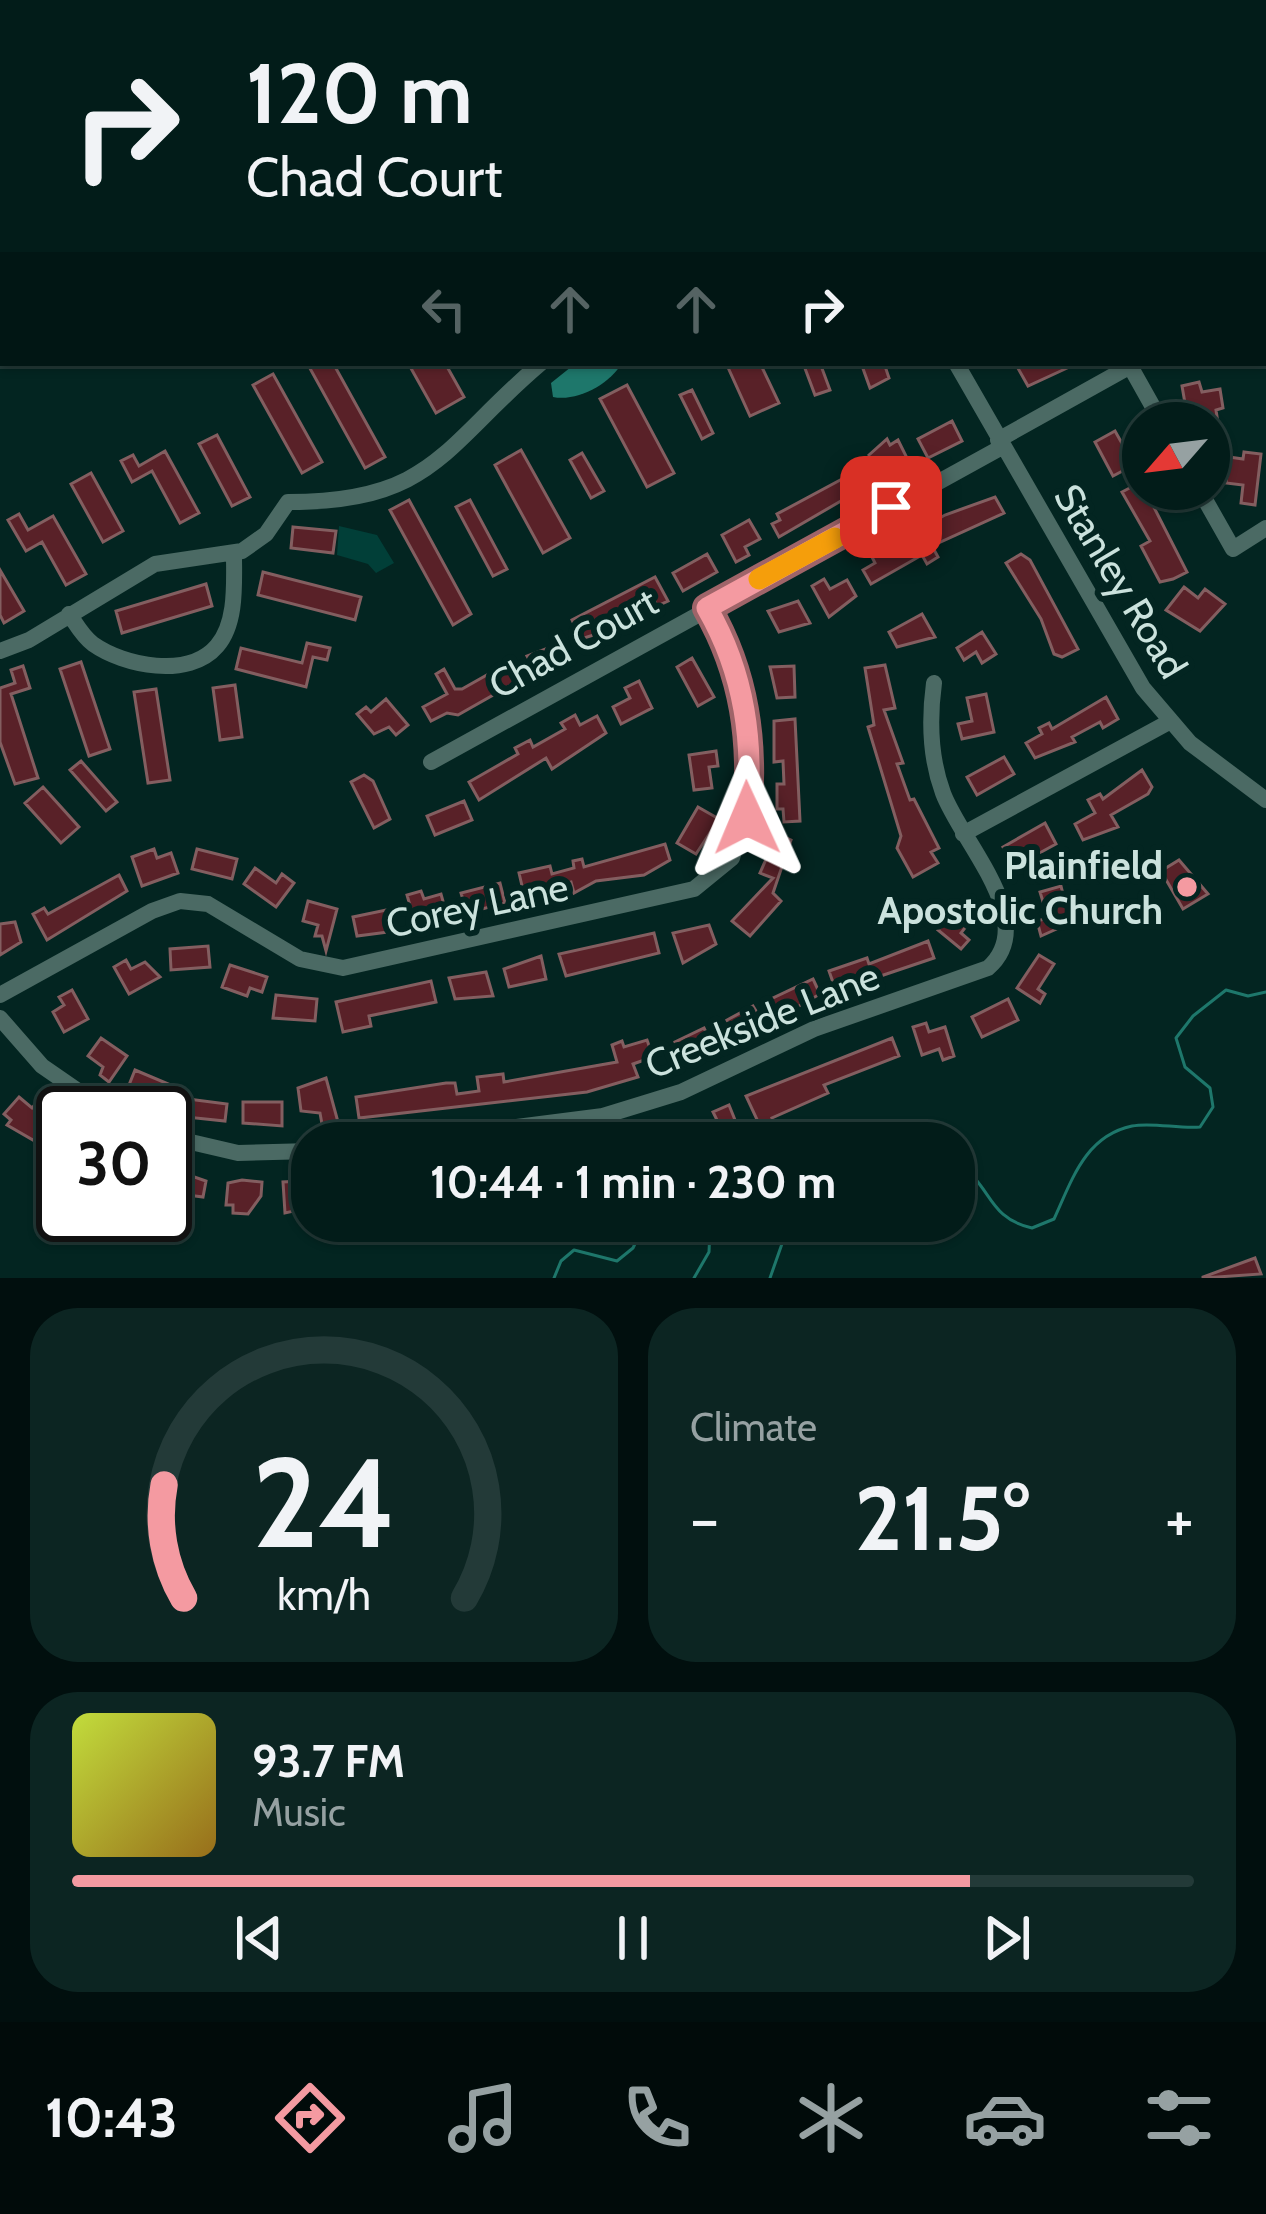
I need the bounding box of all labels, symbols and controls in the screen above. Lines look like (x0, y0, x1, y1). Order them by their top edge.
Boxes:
text: 120 m (246, 42, 473, 144)
icon: right (48, 48, 204, 204)
text: Chad Court (246, 144, 502, 210)
icon: left (411, 276, 477, 342)
icon: ahead (537, 276, 603, 342)
icon: ahead (663, 276, 729, 342)
icon: right (789, 276, 855, 342)
north arrow (1122, 402, 1230, 510)
map controls (1122, 402, 1230, 510)
pin (840, 456, 942, 558)
icon: arrive (858, 474, 924, 540)
street label: Stanley Road (1044, 475, 1198, 687)
street label: Chad Court (480, 577, 666, 709)
position arrow (684, 755, 810, 881)
place label: Plainfield Apostolic Church (877, 841, 1163, 934)
street label: Corey Lane (382, 862, 572, 948)
marker: Plainfield Apostolic Church (1174, 874, 1200, 900)
street label: Creekside Lane (638, 951, 886, 1089)
speed limit sign: 30 (36, 1086, 192, 1242)
text: 10:44 · 1 min · 230 m (430, 1155, 836, 1209)
text: Climate (690, 1403, 817, 1451)
text: 24 (252, 1427, 396, 1578)
text: 21.5° (854, 1463, 1030, 1573)
text: − (690, 1478, 719, 1559)
text: + (1165, 1478, 1194, 1559)
text: km/h (277, 1569, 371, 1621)
text: 93.7 FM (252, 1734, 405, 1788)
text: Music (252, 1788, 346, 1836)
icon: previous (226, 1905, 292, 1971)
icon: pause (600, 1905, 666, 1971)
icon: next (974, 1905, 1040, 1971)
icon: directions (268, 2076, 352, 2160)
icon: music (441, 2076, 525, 2160)
icon: phone (615, 2076, 699, 2160)
icon: climate (789, 2076, 873, 2160)
icon: car (963, 2076, 1047, 2160)
icon: filters (1137, 2076, 1221, 2160)
text: 10:43 (45, 2085, 178, 2151)

